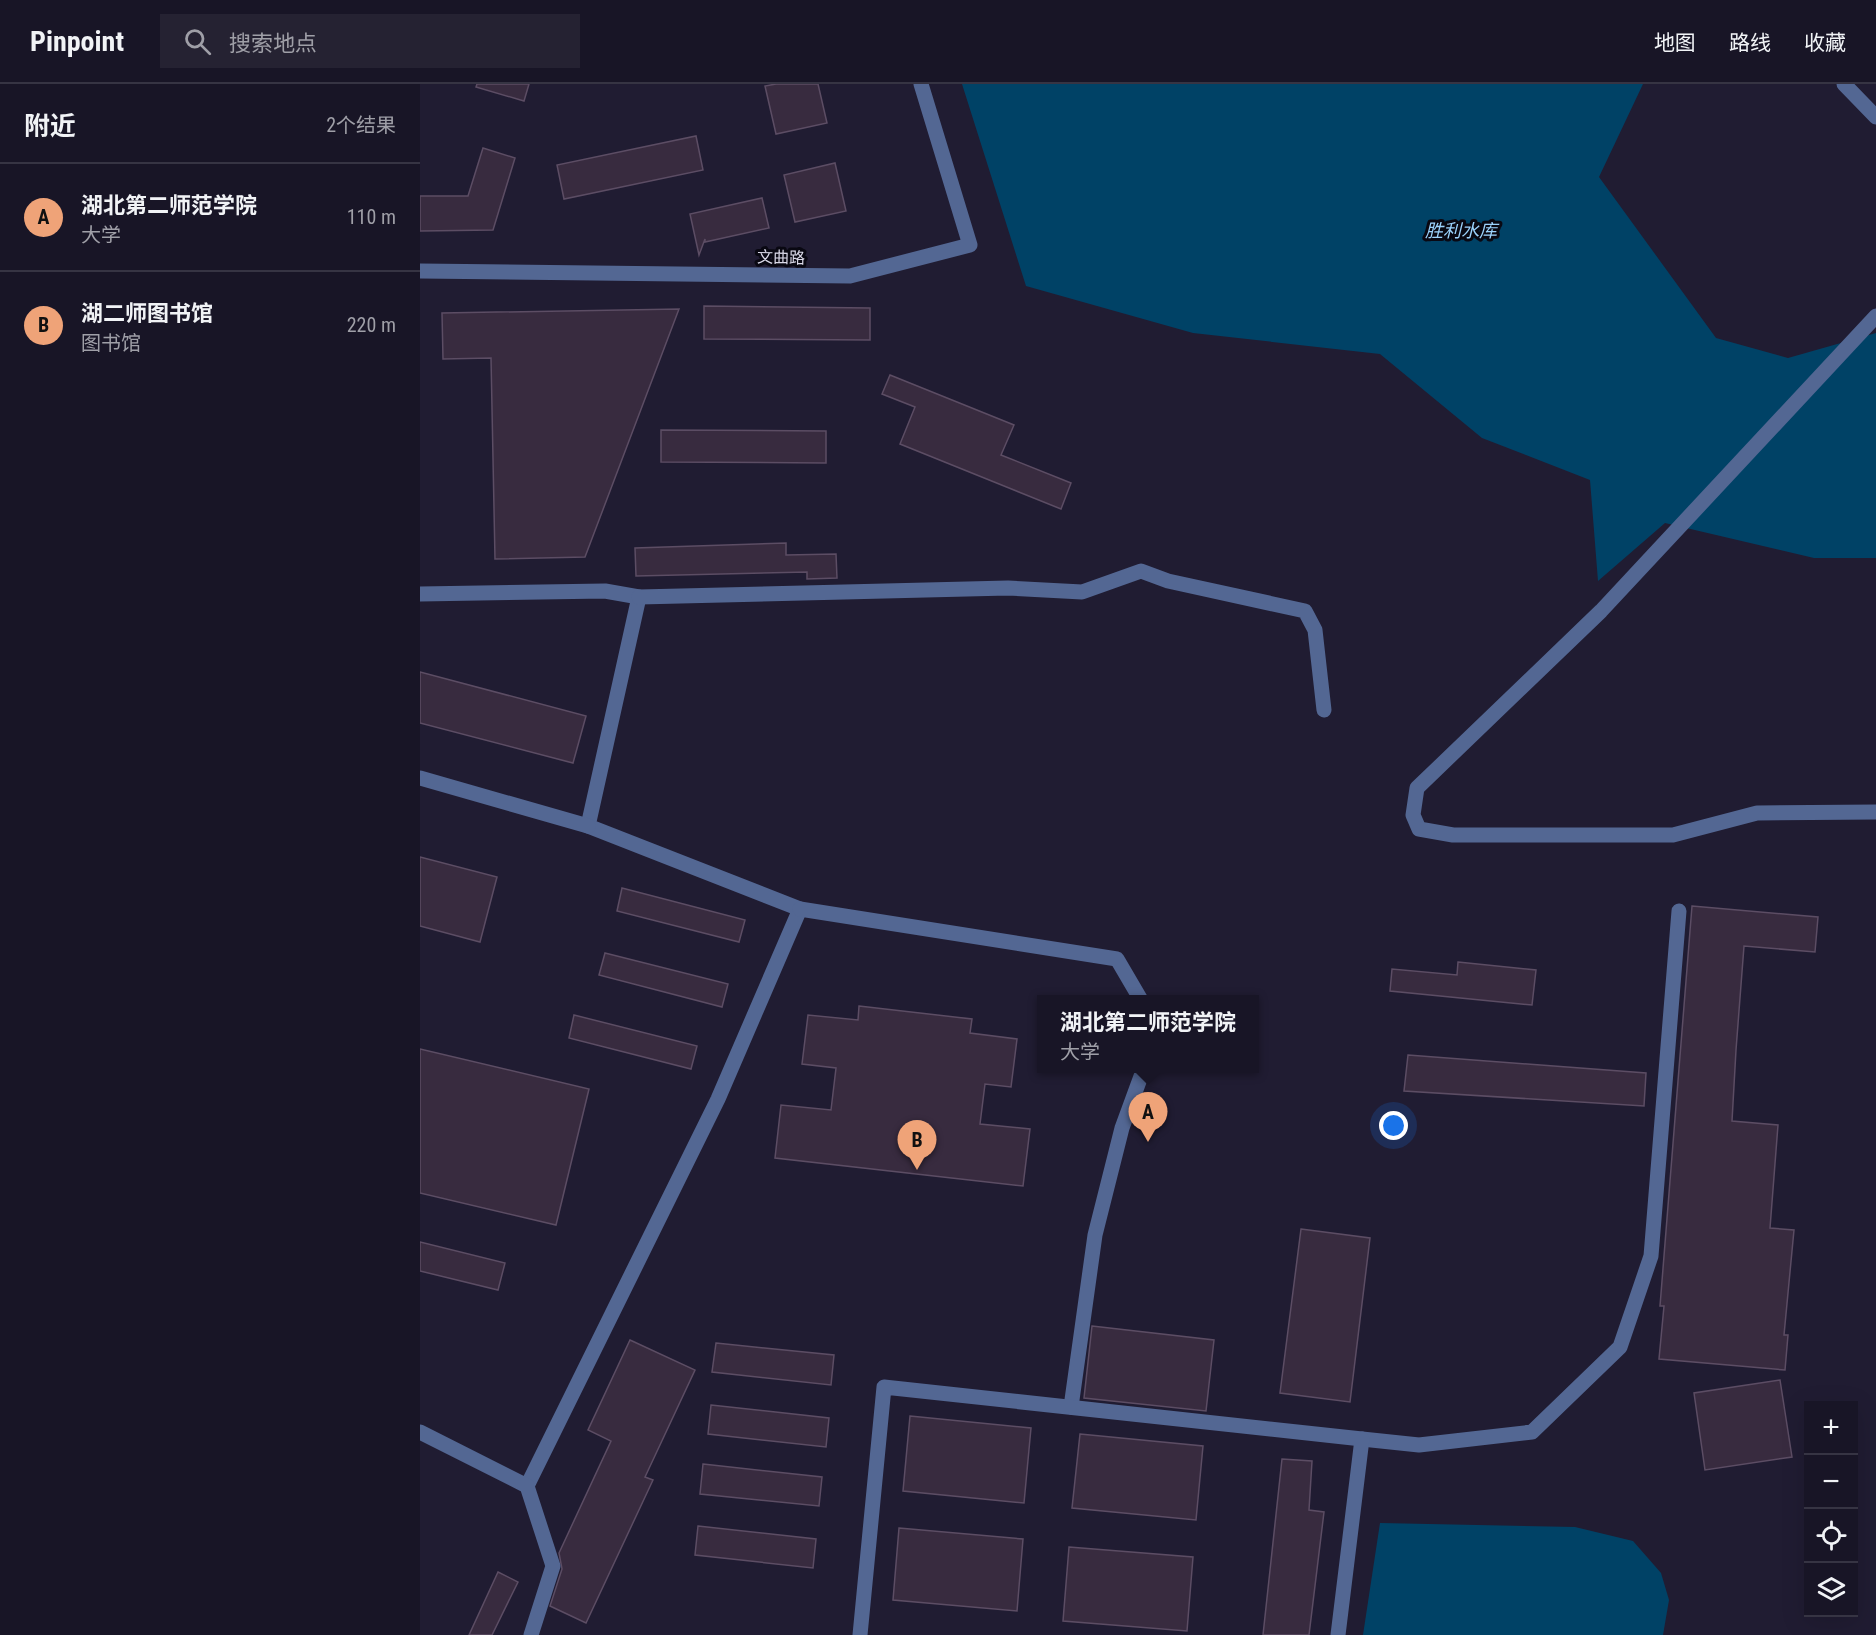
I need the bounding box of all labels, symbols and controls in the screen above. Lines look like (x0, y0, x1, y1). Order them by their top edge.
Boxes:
search box (160, 14, 580, 68)
text: Pinpoint (30, 25, 124, 58)
icon: search (181, 25, 214, 58)
text: 搜索地点 (229, 31, 317, 56)
text: 地图 (1654, 31, 1696, 55)
text: 路线 (1729, 31, 1771, 55)
text: 收藏 (1804, 31, 1846, 55)
text: 附近 (24, 111, 76, 141)
text: 2个结果 (326, 113, 396, 137)
text: 湖北第二师范学院 (81, 193, 257, 218)
text: A (38, 205, 49, 229)
text: 110 m (347, 205, 396, 229)
water label: 胜利水库 (1425, 220, 1500, 241)
text: 大学 (81, 223, 121, 247)
street label: 文曲路 (757, 248, 805, 267)
text: 湖二师图书馆 (81, 301, 213, 326)
text: B (38, 313, 49, 337)
text: 220 m (347, 313, 396, 337)
text: 图书馆 (81, 331, 141, 355)
popup (1037, 995, 1259, 1073)
text: 湖北第二师范学院 (1060, 1010, 1236, 1035)
text: 大学 (1060, 1040, 1100, 1064)
pin: A (1128, 1092, 1168, 1142)
your location (1379, 1111, 1408, 1140)
pin: B (898, 1120, 936, 1170)
map controls (1804, 1401, 1858, 1617)
button: + (1804, 1401, 1858, 1455)
button: − (1804, 1455, 1858, 1509)
button: locate (1804, 1509, 1858, 1563)
button: layers (1804, 1563, 1858, 1617)

